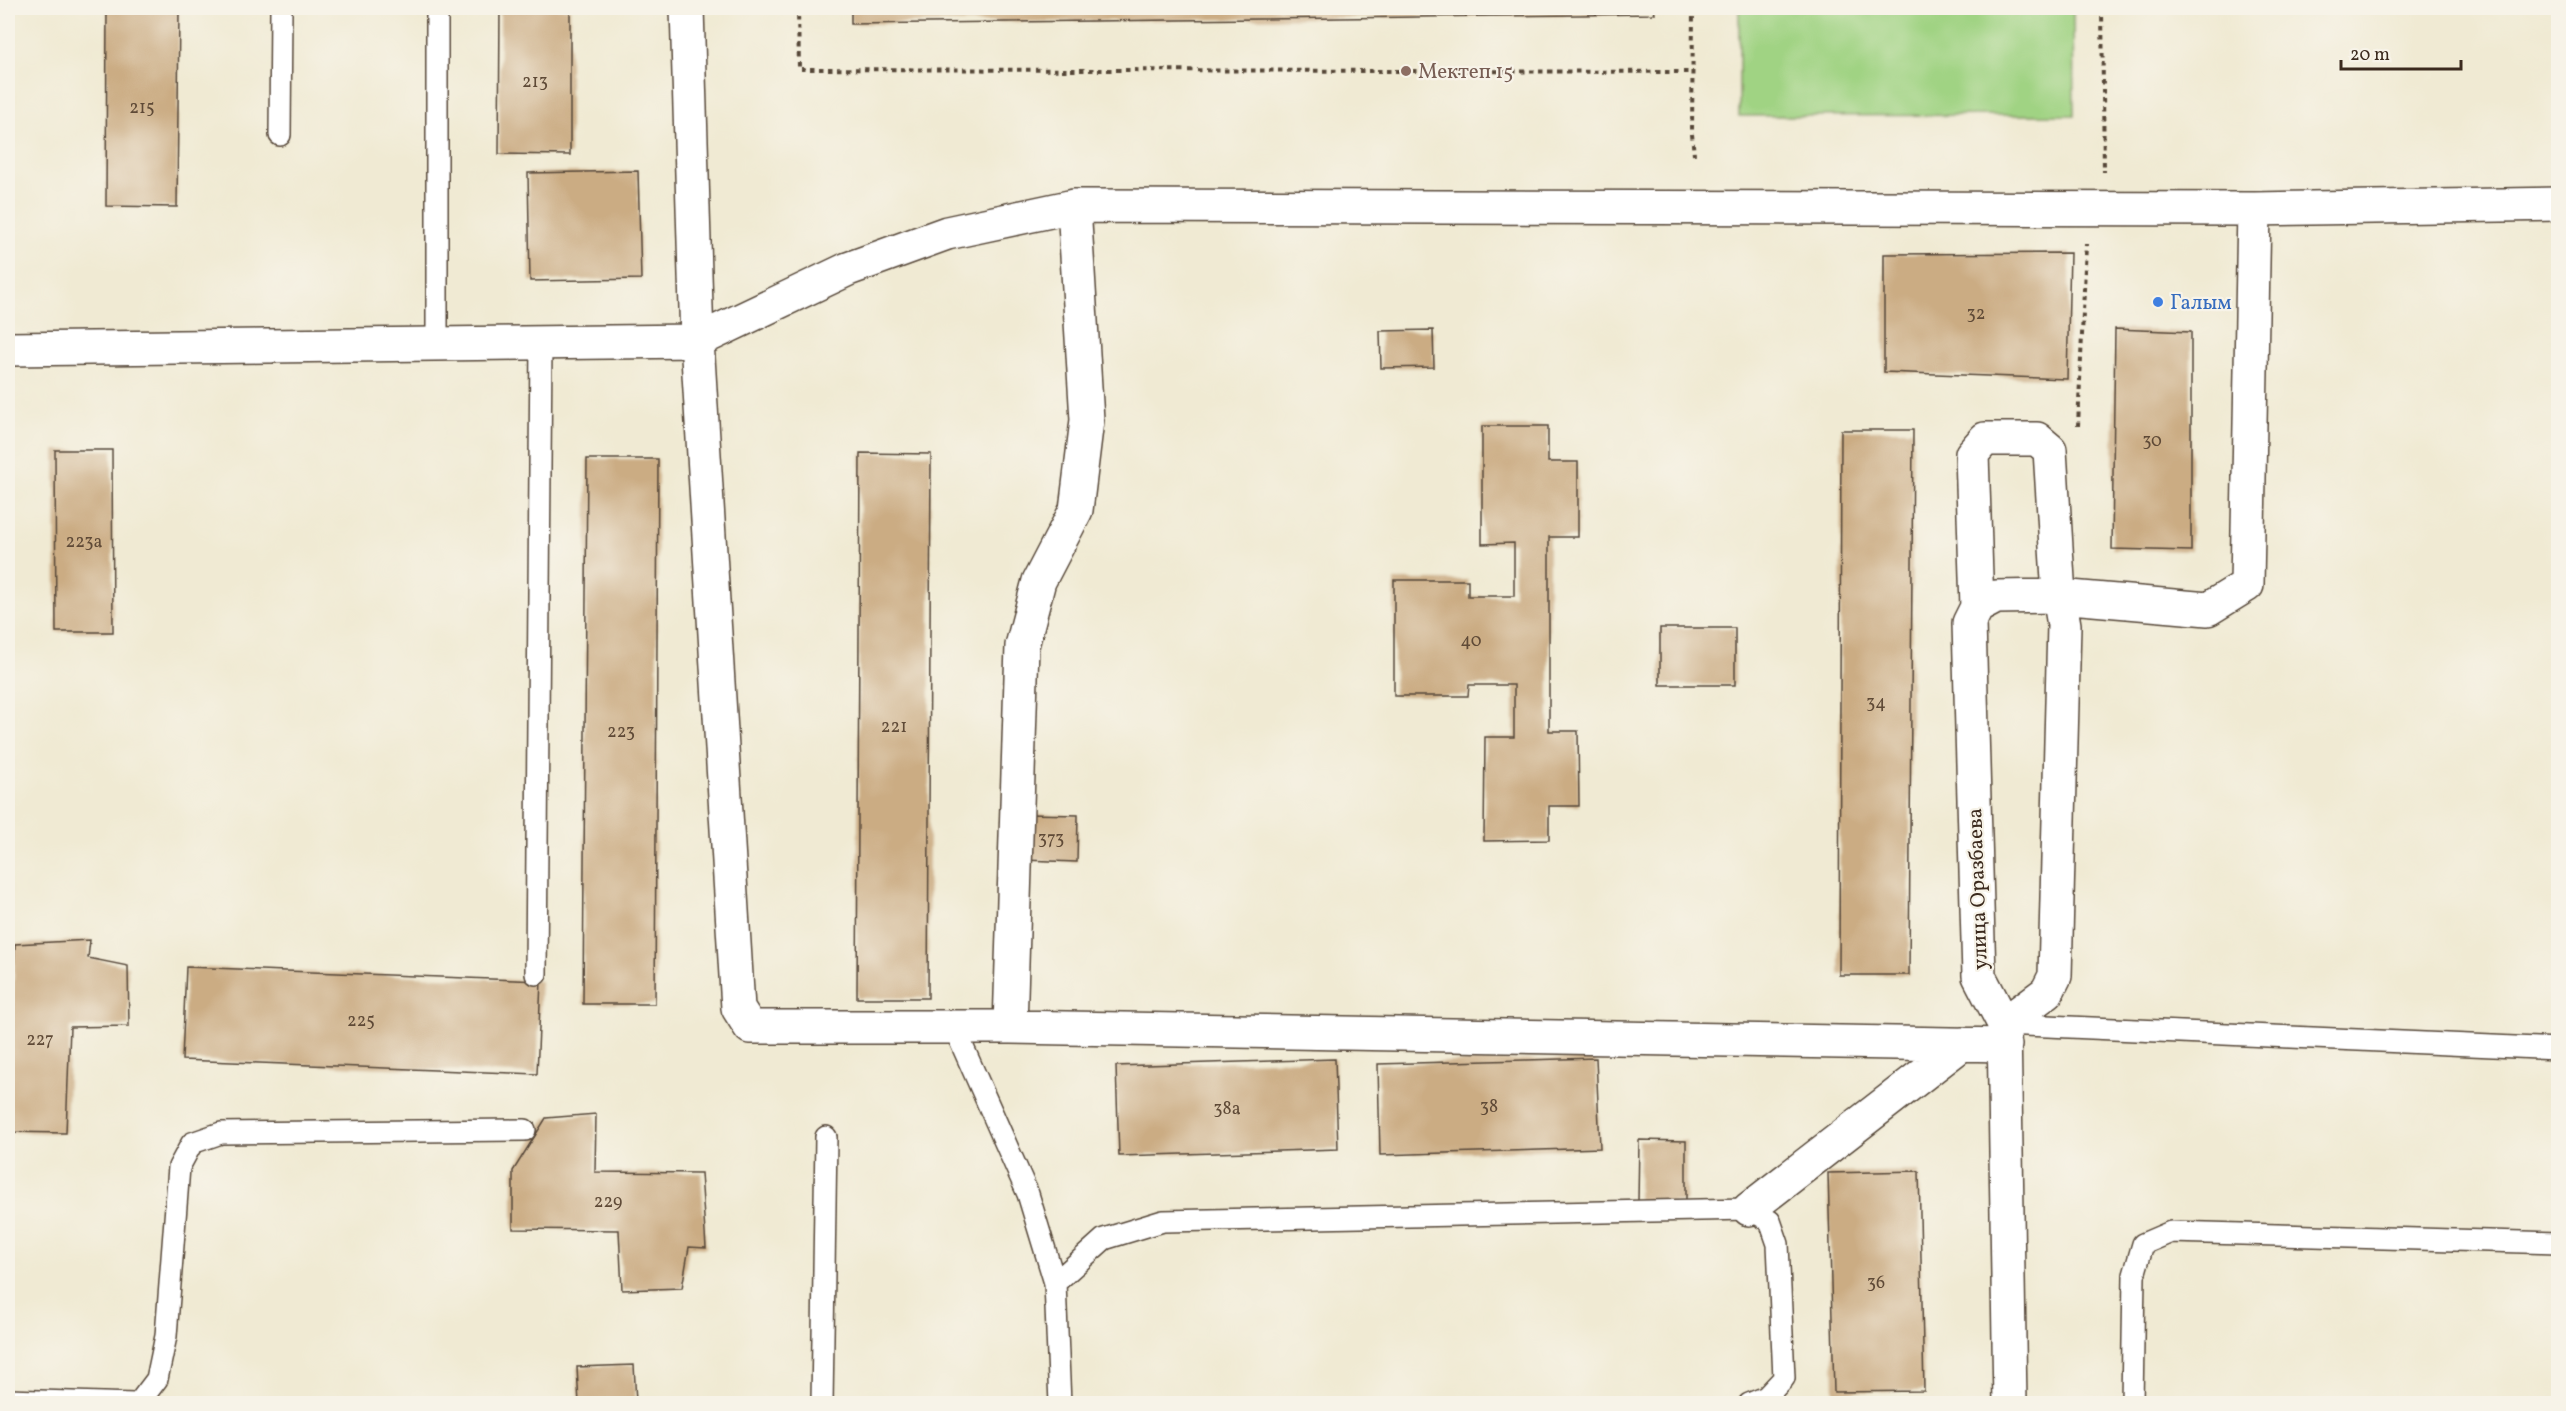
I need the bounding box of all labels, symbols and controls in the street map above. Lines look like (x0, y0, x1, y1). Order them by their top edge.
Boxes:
scale bar (2341, 33, 2461, 71)
text: 20 m (2350, 43, 2390, 68)
place label: Мектеп 15 (1418, 58, 1513, 87)
marker: Мектеп 15 (1399, 64, 1413, 78)
house number: 213 (522, 70, 548, 95)
house number: 215 (129, 96, 155, 121)
place label: Галым (2170, 289, 2232, 318)
marker: Галым (2151, 295, 2165, 309)
house number: 32 (1967, 302, 1985, 327)
house number: 30 (2142, 429, 2162, 454)
house number: 223а (66, 530, 103, 555)
house number: 40 (1460, 629, 1482, 654)
house number: 34 (1866, 691, 1886, 716)
house number: 221 (881, 715, 907, 740)
house number: 223 (607, 720, 635, 745)
street label: улица Оразбаева (1961, 807, 1996, 971)
house number: 373 (1038, 827, 1064, 852)
house number: 225 (347, 1009, 375, 1034)
house number: 227 (26, 1028, 54, 1053)
house number: 38 (1480, 1095, 1498, 1120)
house number: 38а (1213, 1097, 1241, 1122)
house number: 229 (594, 1190, 622, 1215)
house number: 36 (1867, 1271, 1885, 1296)

